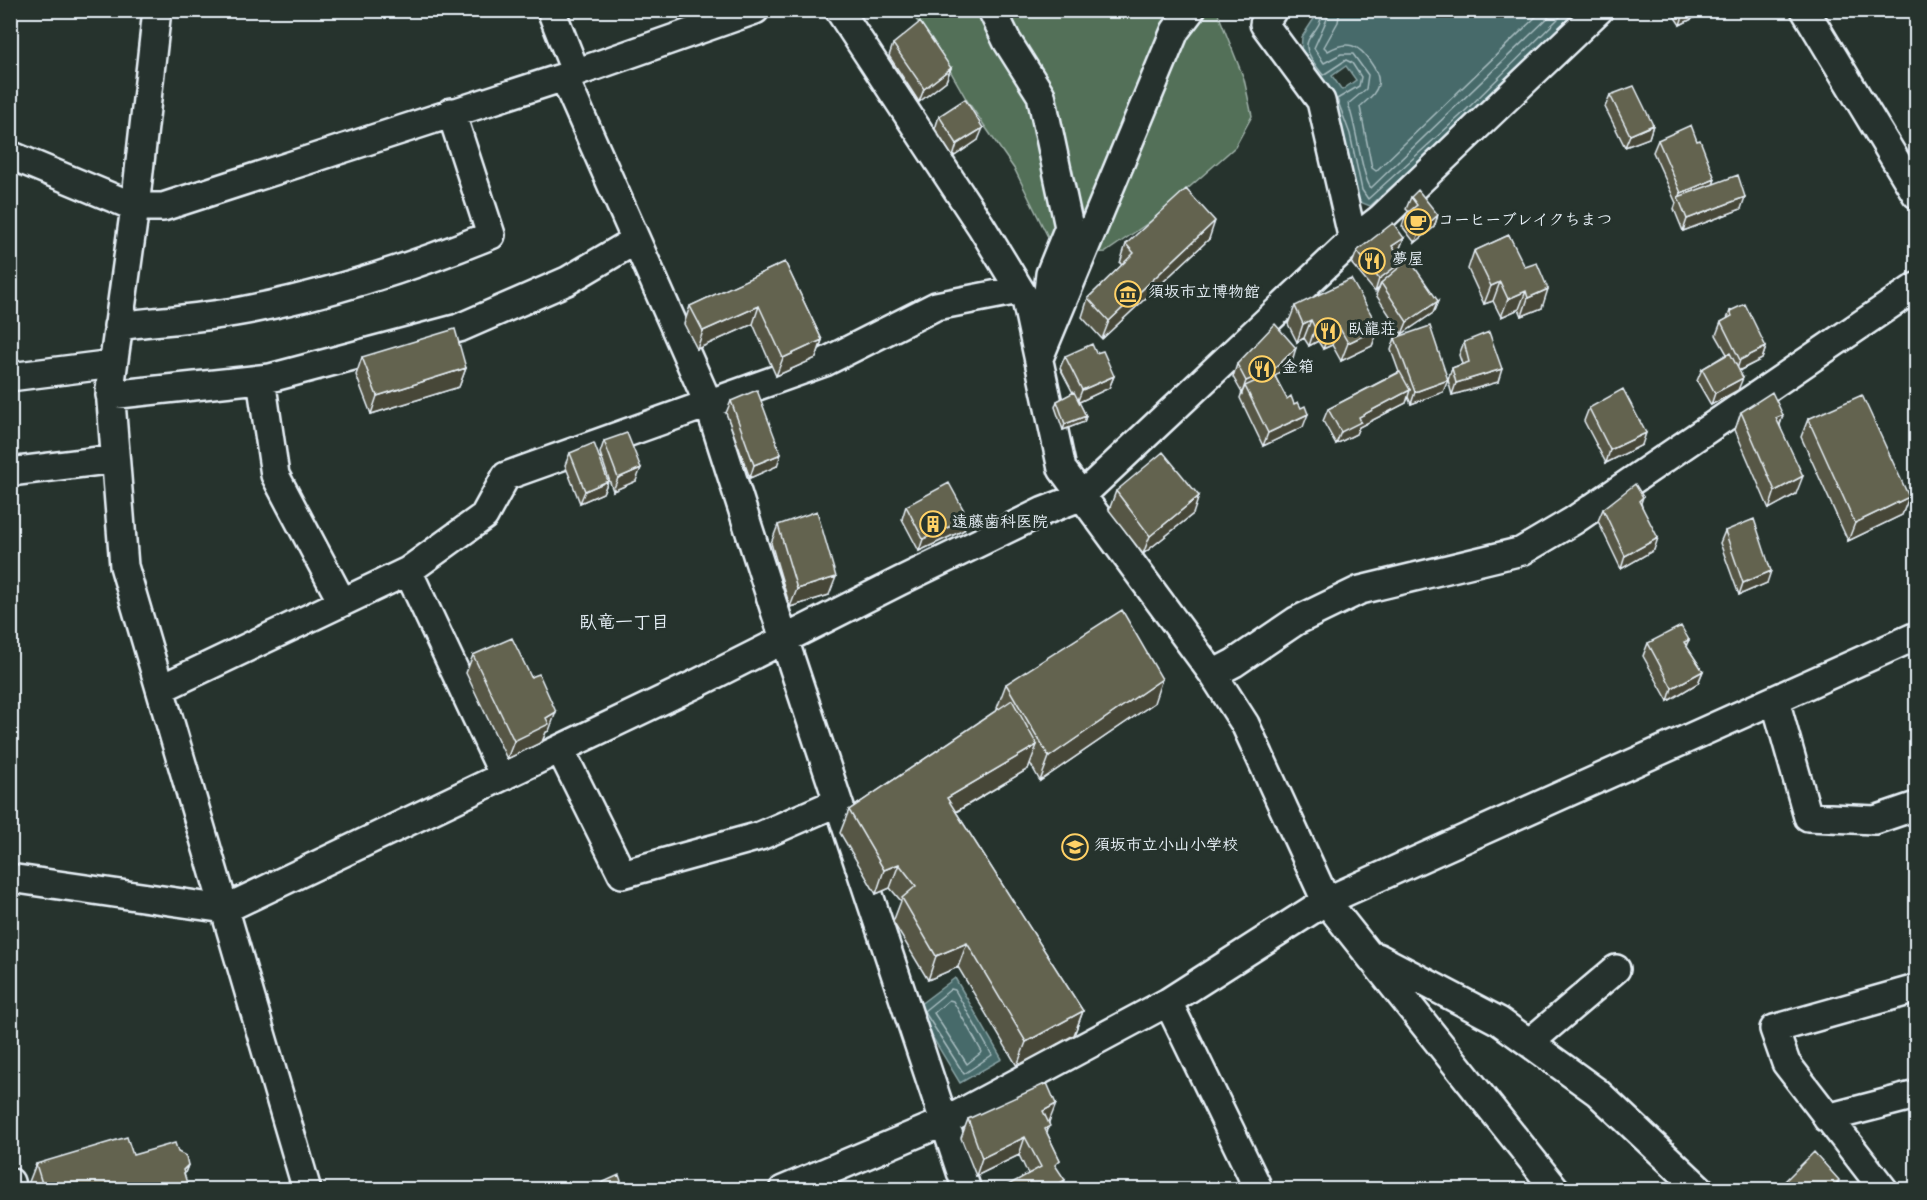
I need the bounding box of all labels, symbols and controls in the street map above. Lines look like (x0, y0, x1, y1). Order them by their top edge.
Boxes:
cafe icon: コーヒーブレイクちまつ (1403, 207, 1433, 237)
place label: コーヒーブレイクちまつ (1438, 212, 1612, 232)
restaurant icon: 夢屋 (1357, 246, 1387, 276)
place label: 夢屋 (1392, 250, 1424, 271)
museum icon: 須坂市立博物館 (1113, 279, 1143, 309)
place label: 須坂市立博物館 (1148, 283, 1260, 304)
restaurant icon: 臥龍荘 (1313, 316, 1343, 346)
place label: 臥龍荘 (1348, 320, 1396, 341)
restaurant icon: 金箱 (1247, 354, 1277, 384)
place label: 金箱 (1282, 358, 1314, 379)
building icon: 遠藤歯科医院 (918, 509, 948, 539)
place label: 遠藤歯科医院 (952, 513, 1048, 534)
district label: 臥竜一丁目 (579, 612, 669, 635)
school or university icon: 須坂市立小山小学校 (1060, 832, 1090, 862)
place label: 須坂市立小山小学校 (1094, 837, 1238, 857)

